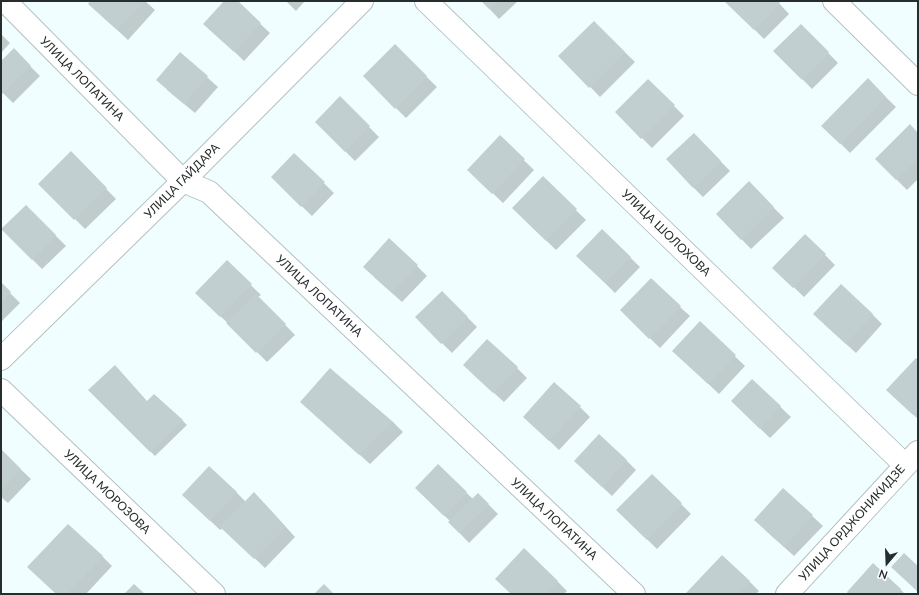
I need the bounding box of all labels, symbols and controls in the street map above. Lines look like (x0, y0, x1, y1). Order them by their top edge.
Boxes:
street label: УЛИЦА ЛОПАТИНА (37, 34, 127, 124)
street label: УЛИЦА ГАЙДАРА (142, 141, 222, 221)
street label: УЛИЦА ШОЛОХОВА (618, 187, 714, 279)
street label: УЛИЦА ЛОПАТИНА (273, 252, 365, 340)
street label: УЛИЦА МОРОЗОВА (61, 447, 153, 537)
street label: УЛИЦА ОРДЖОНИКИДЗЕ (796, 462, 908, 584)
street label: УЛИЦА ЛОПАТИНА (508, 475, 600, 563)
north arrow (867, 543, 907, 583)
text: N (877, 567, 889, 582)

